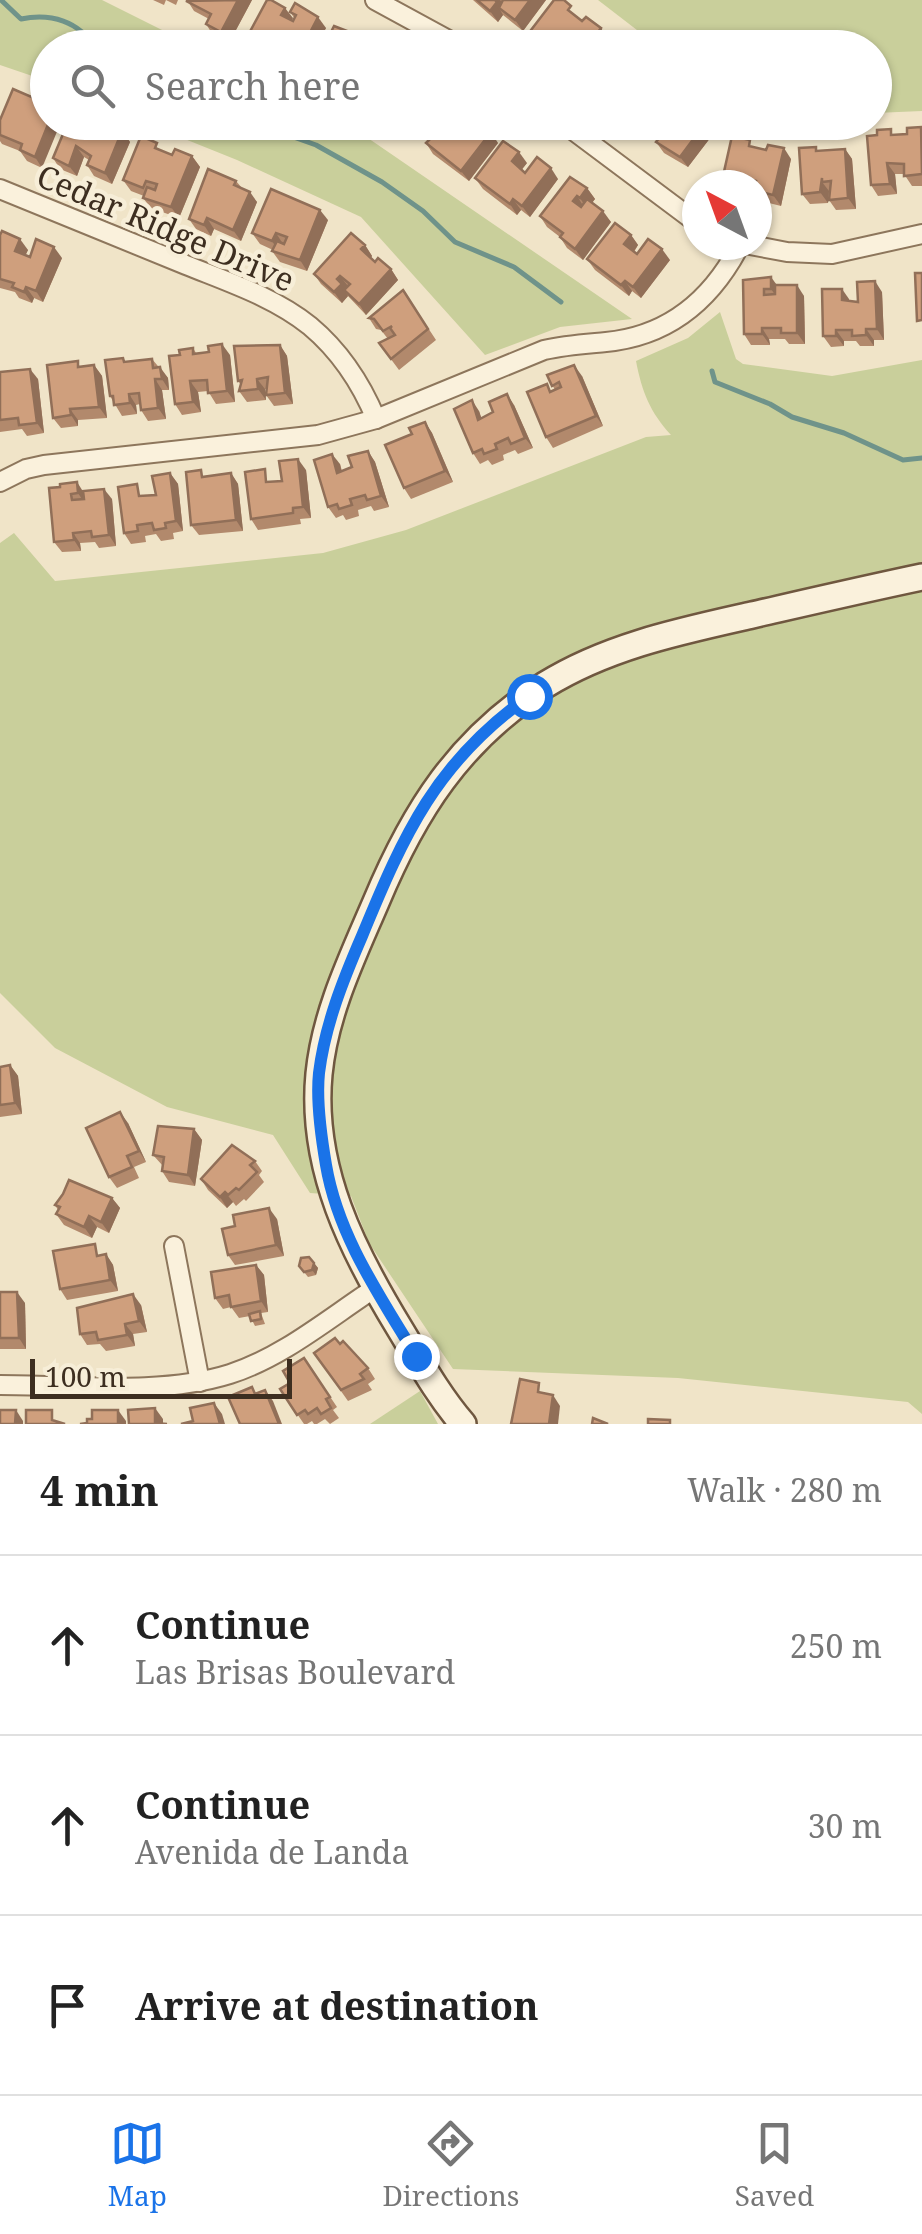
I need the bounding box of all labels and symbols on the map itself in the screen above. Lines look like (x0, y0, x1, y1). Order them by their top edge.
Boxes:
street label: Cedar Ridge Drive (31, 153, 301, 301)
north arrow (682, 170, 772, 260)
route start (507, 674, 553, 720)
route end (394, 1334, 440, 1380)
scale bar (30, 1354, 292, 1398)

